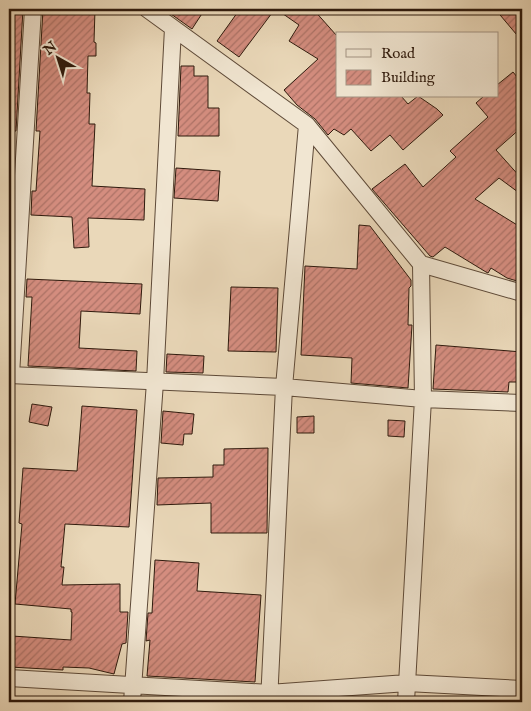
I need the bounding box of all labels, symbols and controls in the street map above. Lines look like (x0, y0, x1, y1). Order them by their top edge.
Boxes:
north arrow (32, 32, 82, 82)
legend (336, 32, 498, 98)
text: N (39, 38, 61, 60)
text: Road (381, 44, 416, 63)
text: Building (381, 68, 436, 87)

